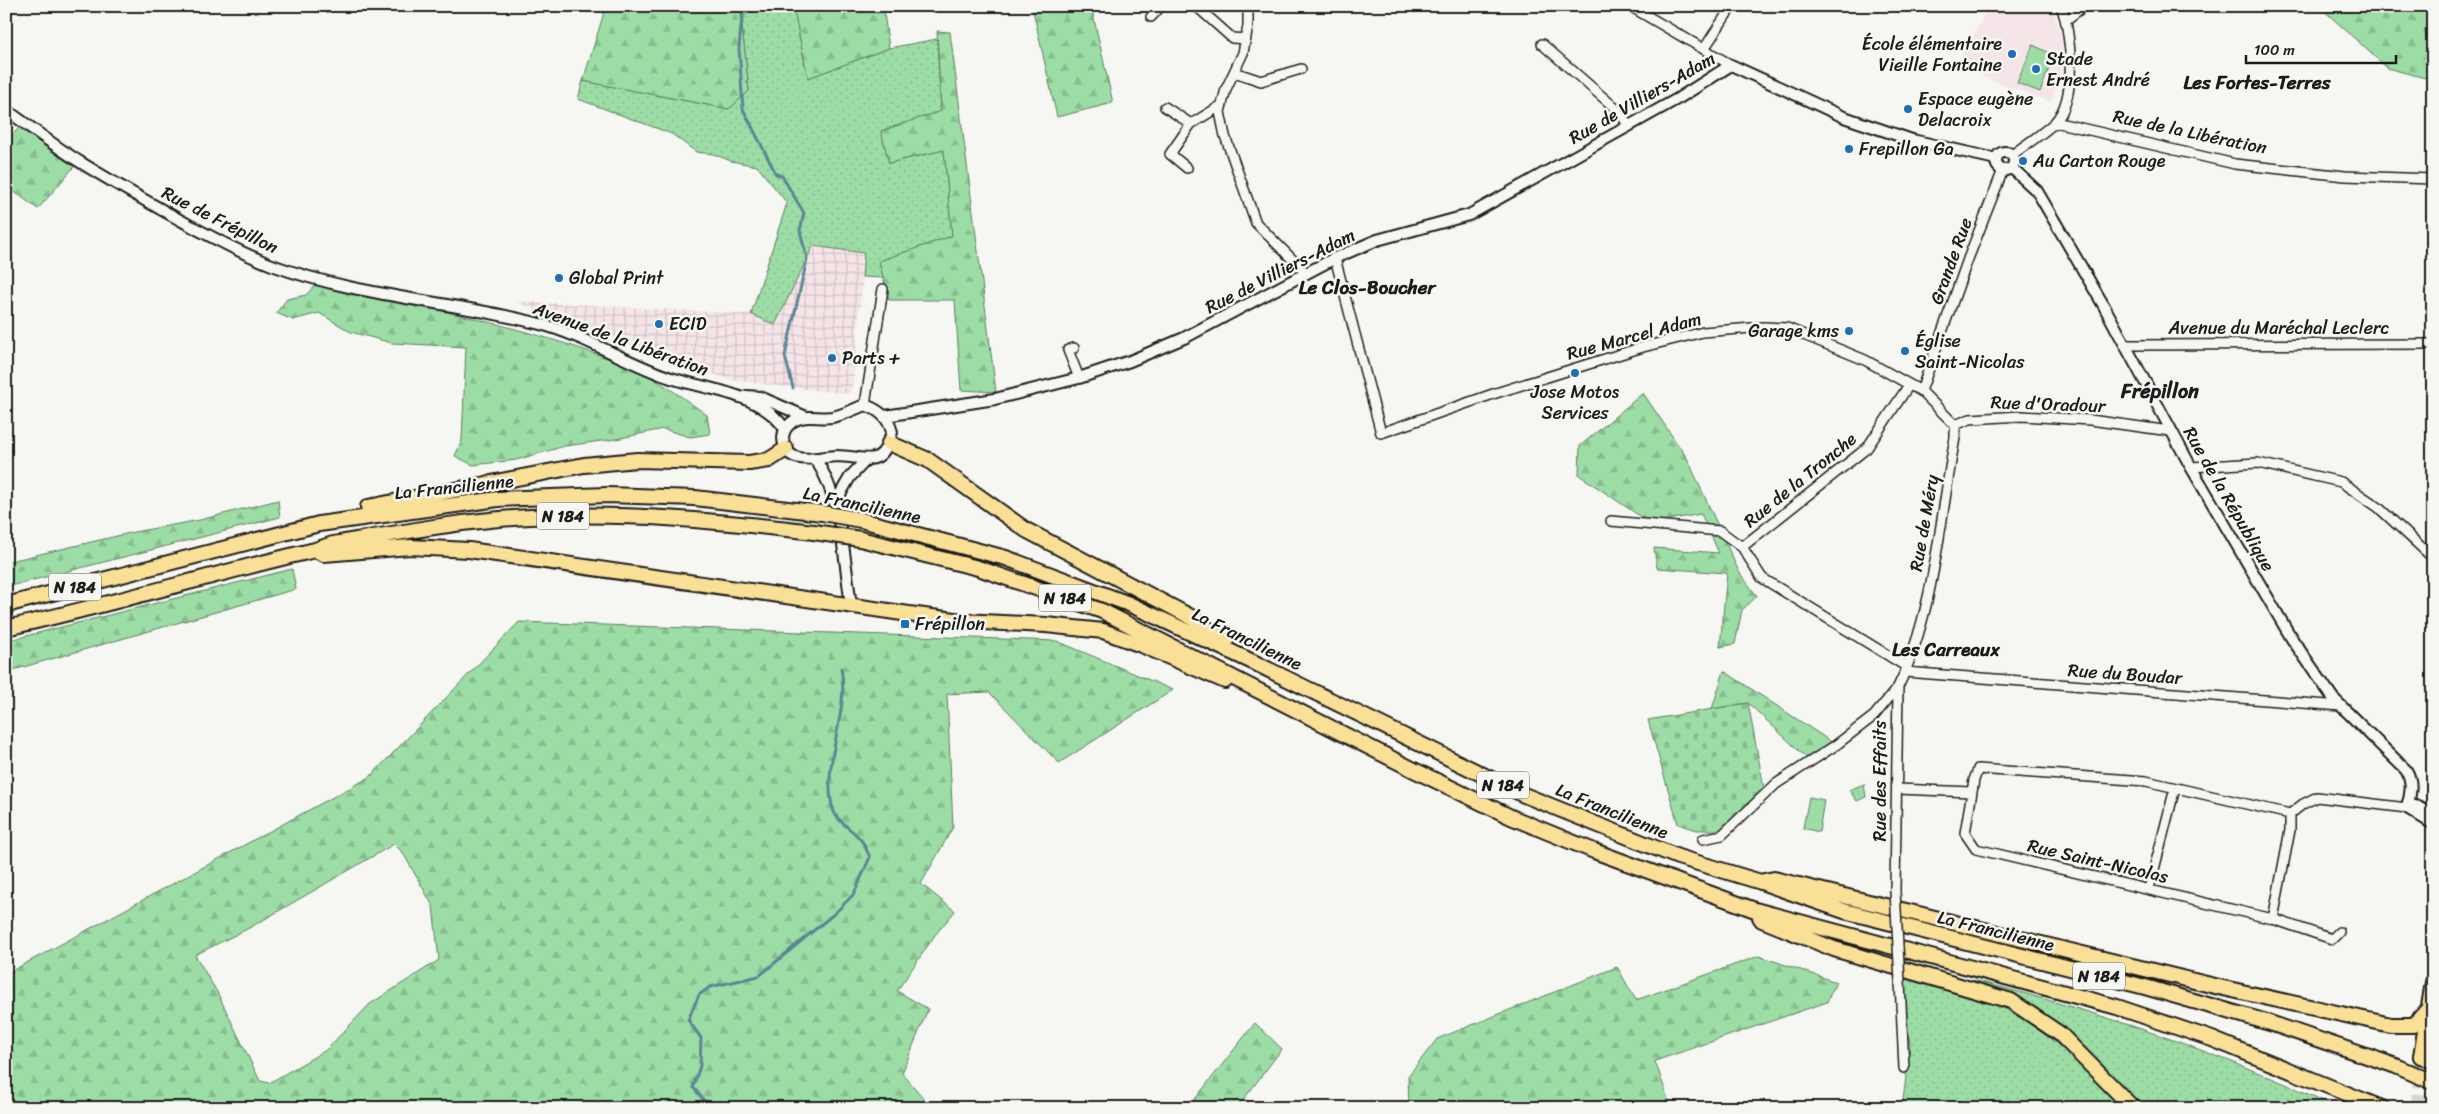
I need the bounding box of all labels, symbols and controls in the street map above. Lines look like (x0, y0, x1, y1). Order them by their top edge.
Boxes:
place label: École élémentaire Vieille Fontaine (1862, 28, 2002, 81)
scale bar (2246, 32, 2396, 64)
text: 100 m (2254, 37, 2295, 63)
street label: Rue de Villiers-Adam (1563, 43, 1722, 153)
place label: Stade Ernest André (2046, 43, 2150, 96)
marker: École élémentaire Vieille Fontaine (2006, 48, 2018, 60)
marker: Stade Ernest André (2030, 63, 2042, 75)
district label: Les Fortes-Terres (2183, 66, 2332, 99)
place label: Espace eugène Delacroix (1918, 83, 2033, 136)
street label: Rue de la Libération (2110, 100, 2270, 164)
marker: Espace eugène Delacroix (1902, 103, 1914, 115)
place label: Frepillon Ga (1859, 133, 1954, 165)
marker: Frepillon Ga (1843, 143, 1855, 155)
place label: Au Carton Rouge (2032, 145, 2166, 177)
marker: Au Carton Rouge (2017, 155, 2029, 167)
street label: Rue de Frépillon (156, 177, 284, 263)
street label: Grande Rue (1920, 213, 1982, 309)
street label: Rue de Villiers-Adam (1199, 219, 1361, 323)
place label: Global Print (569, 262, 664, 294)
district label: Le Clos-Boucher (1299, 271, 1438, 304)
marker: Global Print (553, 272, 565, 284)
street label: Avenue de la Libération (528, 292, 713, 386)
street label: Rue Marcel Adam (1563, 303, 1705, 369)
place label: ECID (669, 308, 707, 340)
street label: Avenue du Maréchal Leclerc (2168, 312, 2389, 344)
place label: Garage kms (1748, 315, 1840, 347)
marker: ECID (653, 318, 665, 330)
marker: Garage kms (1843, 325, 1855, 337)
place label: Église Saint-Nicolas (1915, 325, 2025, 378)
place label: Parts + (842, 342, 900, 374)
marker: Église Saint-Nicolas (1899, 345, 1911, 357)
marker: Parts + (826, 352, 838, 364)
marker: Jose Motos Services (1569, 367, 1581, 379)
district label: Frépillon (2120, 374, 2199, 409)
place label: Jose Motos Services (1530, 376, 1620, 429)
street label: Rue d'Oradour (1990, 386, 2107, 422)
street label: Rue de la République (2174, 420, 2284, 578)
street label: Rue de la Tronche (1736, 424, 1864, 536)
street label: La Francilienne (393, 465, 515, 509)
street label: Rue de Méry (1900, 471, 1948, 574)
street label: La Francilienne (800, 477, 924, 533)
road number: N 184 (537, 502, 589, 530)
road number: N 184 (49, 574, 101, 600)
road number: N 184 (1039, 584, 1091, 612)
street label: La Francilienne (1186, 598, 1308, 680)
place label: Frépillon (915, 608, 985, 640)
marker: Frépillon (899, 618, 911, 630)
district label: Les Carreaux (1892, 633, 2000, 666)
street label: Rue du Boudar (2067, 654, 2185, 694)
street label: Rue des Effaits (1864, 720, 1896, 842)
road number: N 184 (1477, 772, 1529, 798)
street label: La Francilienne (1551, 774, 1674, 848)
street label: Rue Saint-Nicolas (2024, 829, 2172, 893)
street label: La Francilienne (1934, 901, 2058, 961)
road number: N 184 (2073, 962, 2125, 989)

